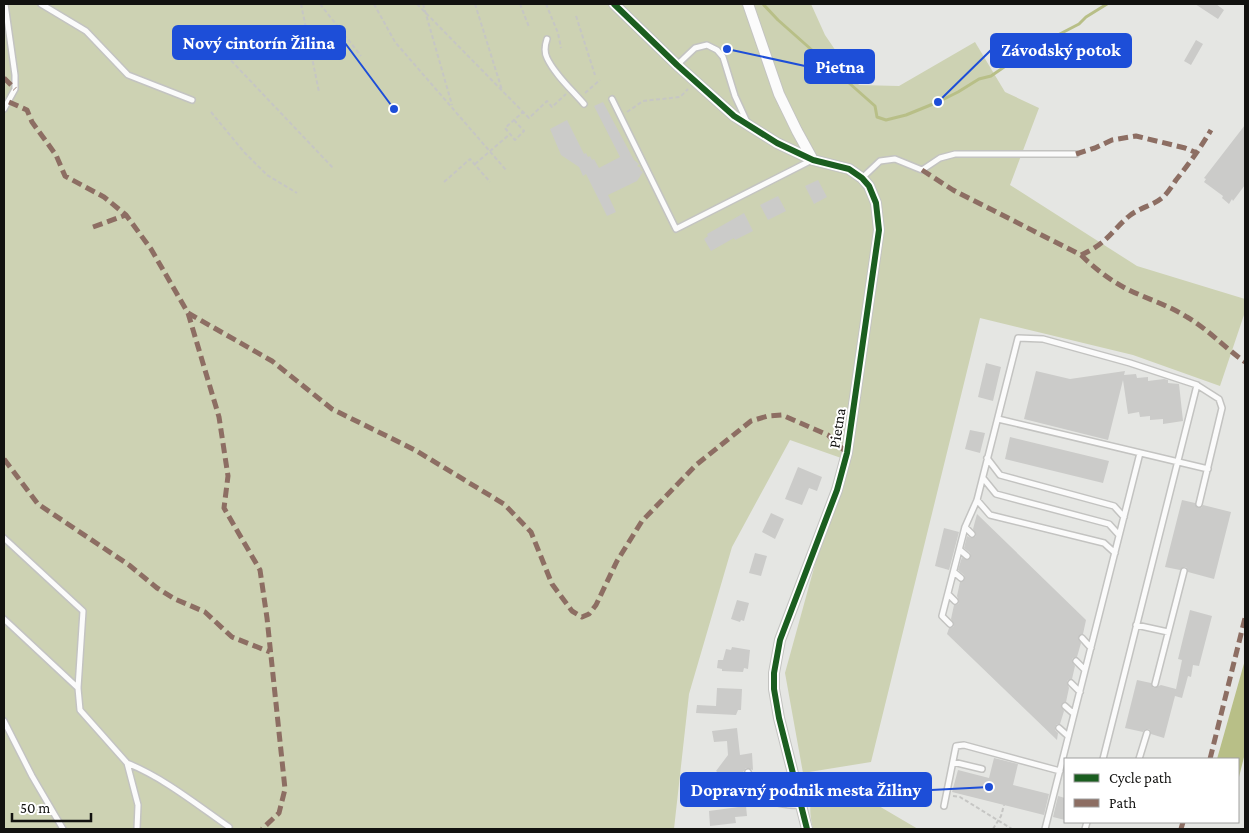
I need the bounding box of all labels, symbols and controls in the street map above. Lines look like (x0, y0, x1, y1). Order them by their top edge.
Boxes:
callout: Nový cintorín Žilina (173, 26, 345, 59)
text: Nový cintorín Žilina (183, 33, 335, 53)
callout: Závodský potok (991, 34, 1131, 67)
text: Závodský potok (1001, 40, 1121, 60)
callout: Pietna (805, 50, 874, 83)
text: Pietna (815, 57, 865, 77)
street label: Pietna (825, 406, 849, 449)
legend (1064, 758, 1239, 823)
text: Cycle path (1109, 770, 1172, 787)
callout: Dopravný podnik mesta Žiliny (681, 773, 931, 806)
text: Dopravný podnik mesta Žiliny (691, 780, 921, 800)
scale bar (12, 790, 91, 822)
text: Path (1109, 795, 1136, 811)
text: 50 m (20, 800, 50, 816)

